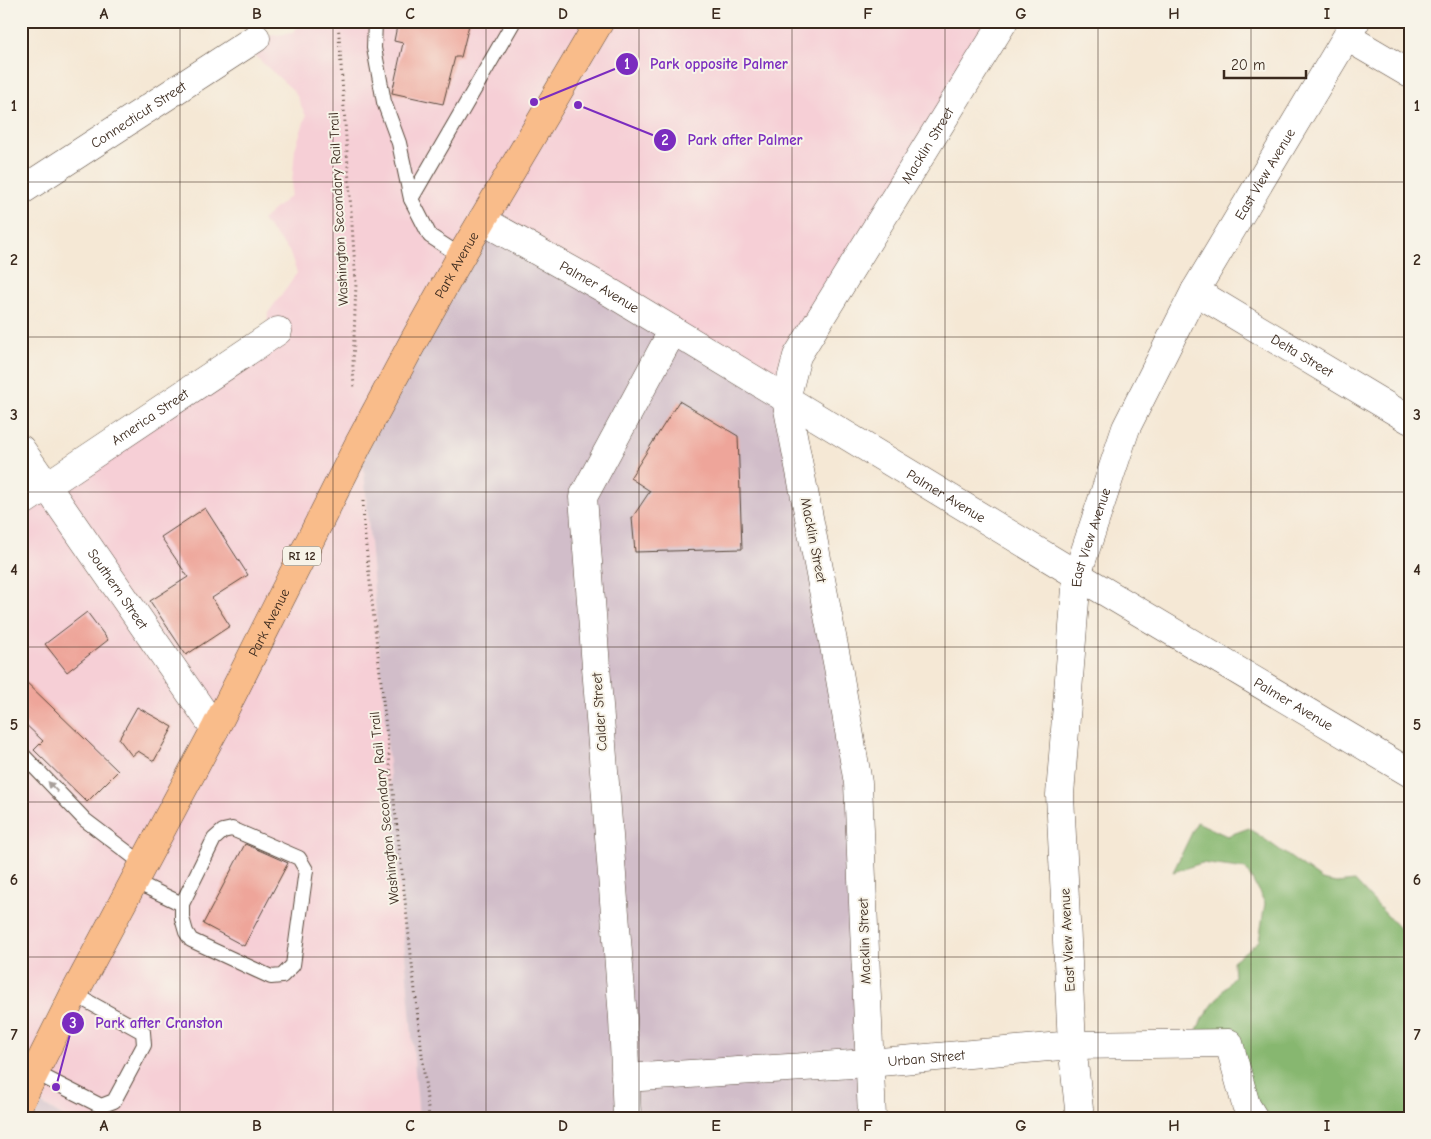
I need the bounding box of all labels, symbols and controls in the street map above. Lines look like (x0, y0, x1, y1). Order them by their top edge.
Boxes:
text: A (100, 5, 109, 23)
text: B (252, 5, 262, 23)
text: C (405, 5, 415, 23)
text: D (558, 5, 568, 23)
text: E (711, 5, 721, 23)
text: F (863, 5, 873, 23)
text: G (1015, 5, 1027, 23)
text: H (1168, 5, 1180, 23)
text: I (1324, 5, 1330, 23)
scale bar (1224, 48, 1306, 80)
callout: Park opposite Palmer (615, 49, 798, 79)
text: 1 (624, 55, 630, 73)
text: Park opposite Palmer (650, 55, 788, 73)
text: 20 m (1231, 56, 1265, 74)
street label: Connecticut Street (88, 77, 190, 152)
text: 1 (11, 97, 17, 115)
text: 1 (1414, 97, 1420, 115)
street label: Macklin Street (898, 104, 958, 187)
street label: Washington Secondary Rail Trail (325, 112, 352, 306)
callout: Park after Palmer (652, 125, 812, 155)
street label: East View Avenue (1231, 125, 1299, 223)
text: 2 (661, 131, 669, 149)
text: Park after Palmer (687, 131, 803, 149)
street label: Park Avenue (431, 229, 483, 301)
text: 2 (10, 251, 18, 269)
text: 2 (1413, 251, 1421, 269)
street label: Palmer Avenue (556, 257, 642, 317)
street label: Delta Street (1268, 331, 1337, 381)
street label: America Street (108, 385, 193, 449)
text: 3 (10, 406, 18, 424)
text: 3 (1413, 406, 1421, 424)
street label: Palmer Avenue (903, 466, 988, 527)
street label: East View Avenue (1068, 486, 1114, 588)
street label: Macklin Street (797, 496, 830, 585)
street label: Southern Street (84, 546, 152, 633)
road number: RI 12 (283, 546, 321, 566)
text: 4 (10, 561, 18, 579)
text: 4 (1413, 561, 1421, 579)
street label: Park Avenue (245, 586, 293, 660)
street label: Calder Street (588, 671, 611, 752)
street label: Palmer Avenue (1251, 674, 1336, 734)
street label: Washington Secondary Rail Trail (366, 711, 403, 905)
text: 5 (10, 716, 18, 734)
text: 5 (1413, 716, 1421, 734)
one-way arrow (47, 781, 59, 793)
text: 6 (10, 871, 18, 889)
text: 6 (1413, 871, 1421, 889)
street label: East View Avenue (1056, 888, 1079, 992)
street label: Macklin Street (854, 897, 874, 984)
callout: Park after Cranston (60, 1008, 233, 1038)
text: 3 (69, 1014, 77, 1032)
text: Park after Cranston (95, 1014, 223, 1032)
text: 7 (10, 1026, 18, 1044)
text: 7 (1413, 1026, 1421, 1044)
street label: Urban Street (887, 1046, 967, 1070)
text: A (100, 1117, 109, 1135)
text: B (252, 1117, 262, 1135)
text: C (405, 1117, 415, 1135)
text: D (558, 1117, 568, 1135)
text: E (711, 1117, 721, 1135)
text: F (863, 1117, 873, 1135)
text: G (1015, 1117, 1027, 1135)
text: H (1168, 1117, 1180, 1135)
text: I (1324, 1117, 1330, 1135)

